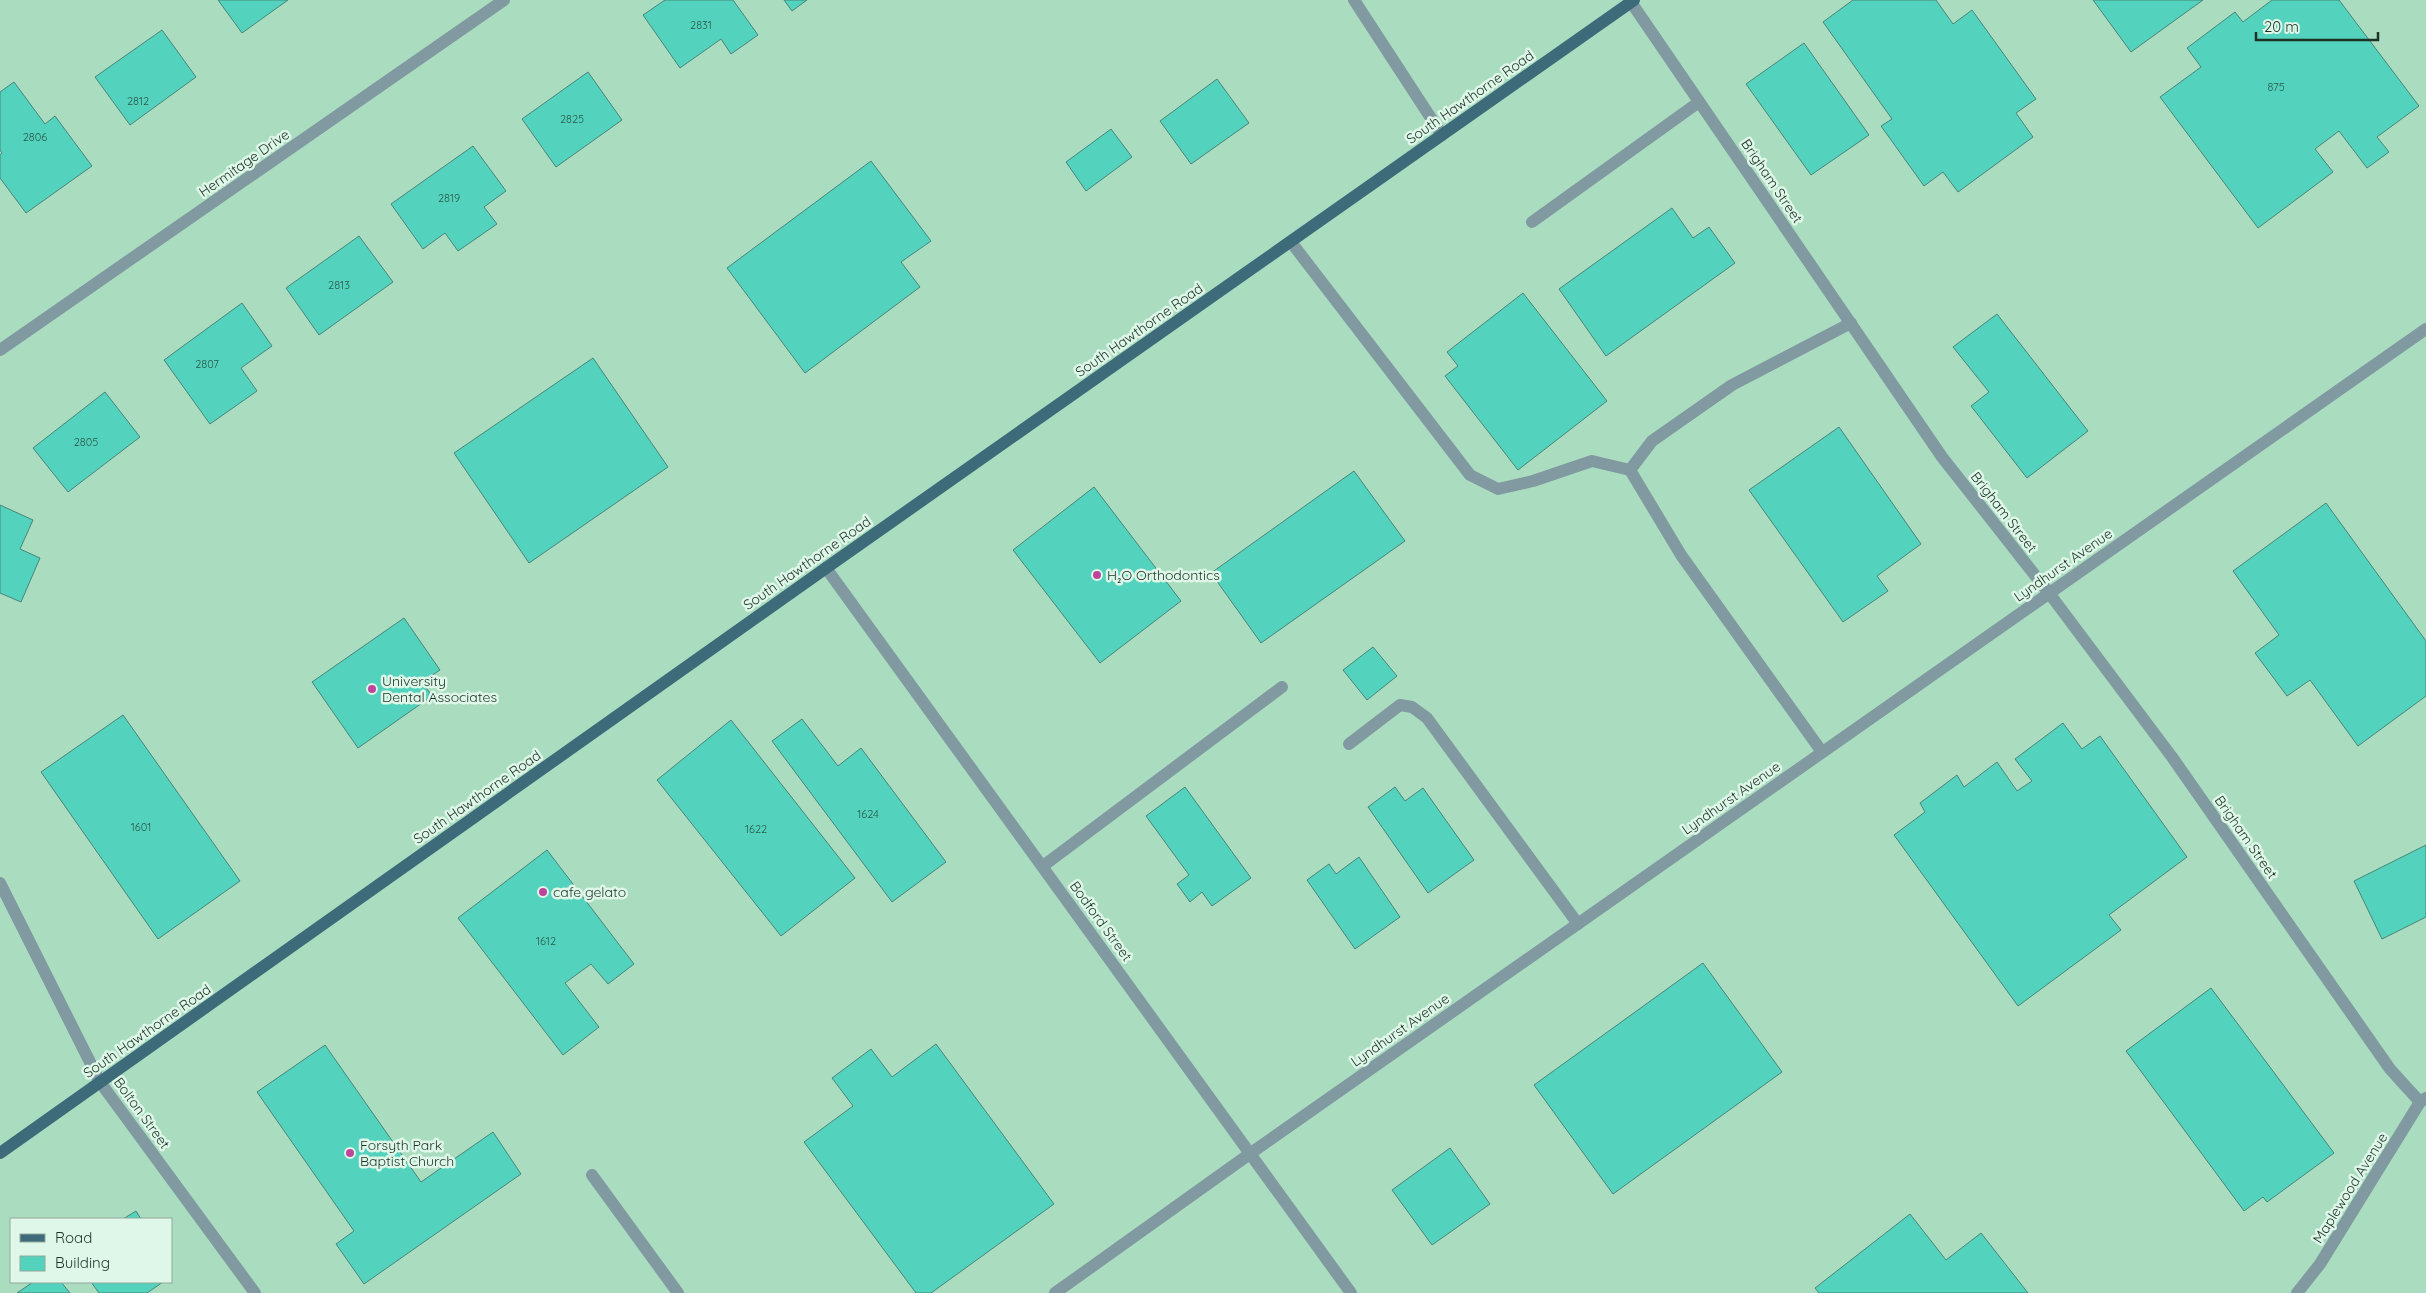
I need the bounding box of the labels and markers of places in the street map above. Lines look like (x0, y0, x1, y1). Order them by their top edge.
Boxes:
place label: H₂O Orthodontics (1107, 566, 1220, 584)
marker: H₂O Orthodontics (1091, 569, 1103, 581)
place label: University Dental Associates (382, 672, 497, 706)
marker: University Dental Associates (366, 683, 378, 695)
place label: cafe gelato (553, 883, 626, 901)
marker: cafe gelato (537, 886, 549, 898)
place label: Forsyth Park Baptist Church (360, 1136, 454, 1170)
marker: Forsyth Park Baptist Church (344, 1147, 356, 1159)

